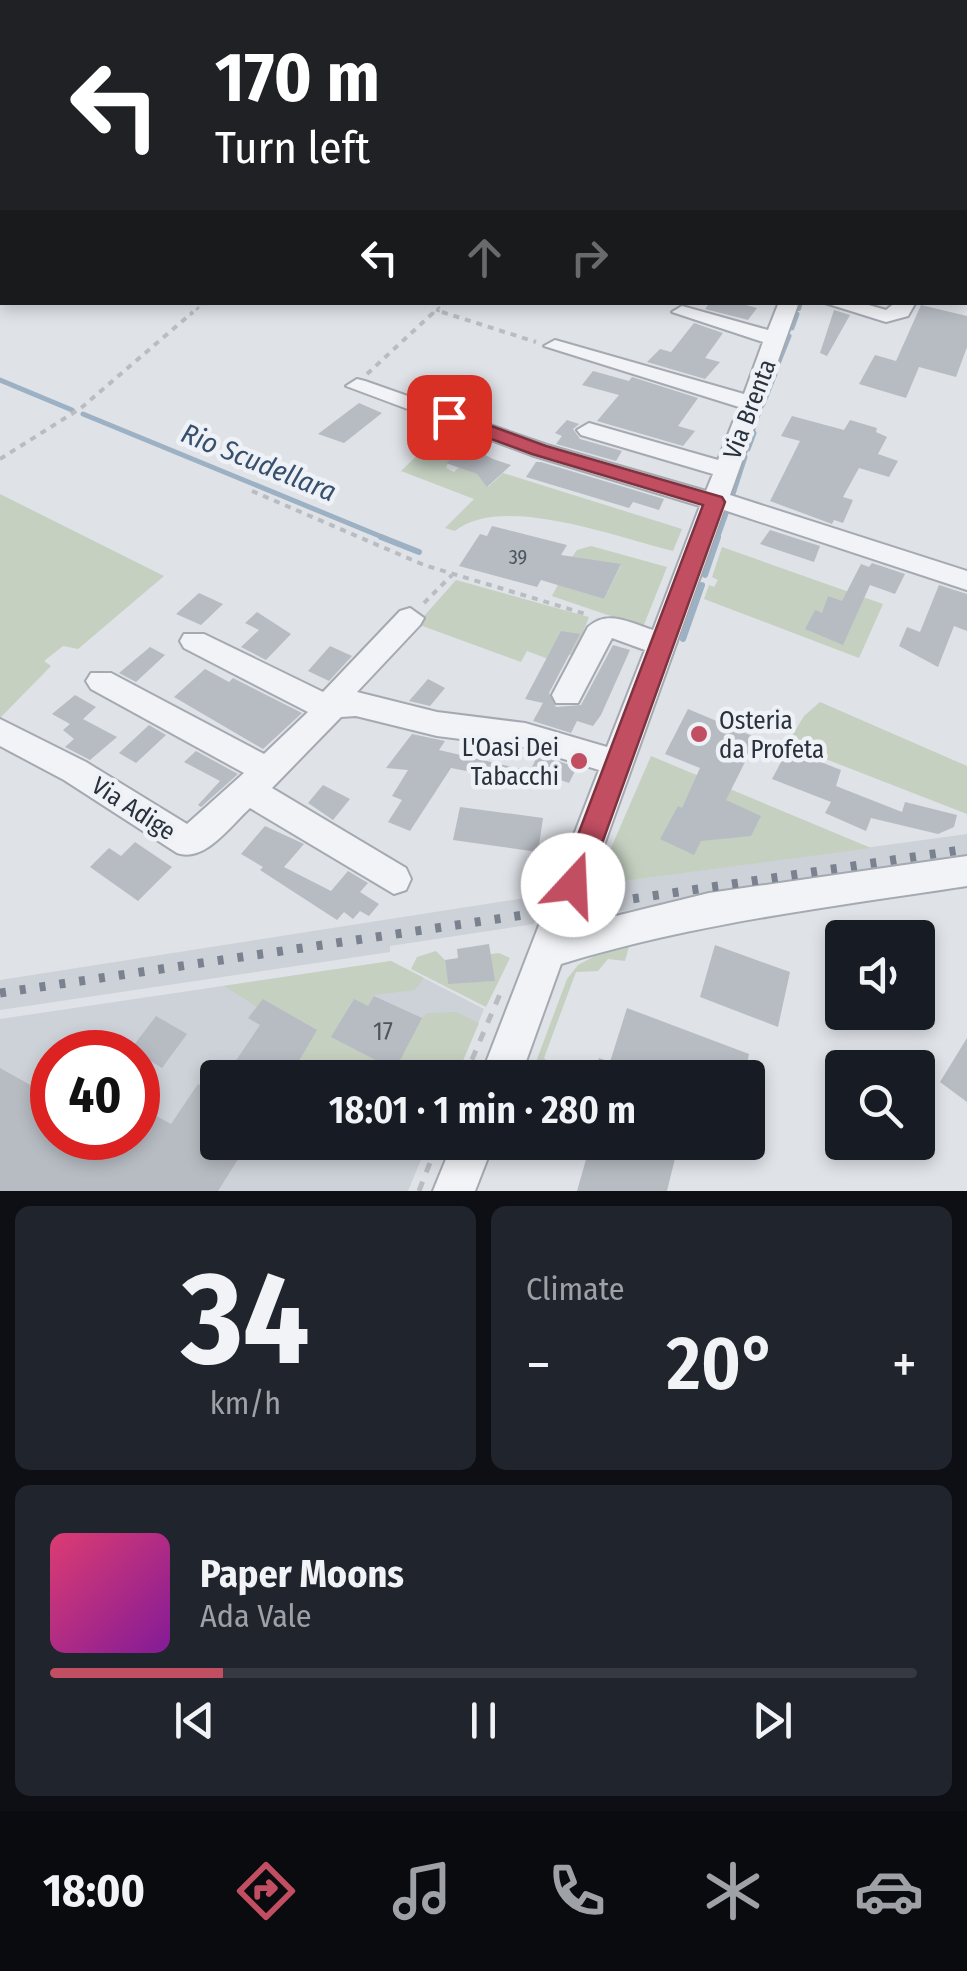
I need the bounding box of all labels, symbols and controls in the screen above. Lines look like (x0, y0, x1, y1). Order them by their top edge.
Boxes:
text: 170 m (215, 36, 380, 120)
icon: left (50, 40, 180, 170)
text: Turn left (215, 121, 370, 175)
icon: left (352, 230, 407, 285)
icon: ahead (457, 230, 512, 285)
icon: right (562, 230, 617, 285)
street label: Via Brenta (717, 355, 783, 464)
pin (407, 375, 492, 460)
icon: arrive (422, 390, 477, 445)
water label: Rio Scudellara (177, 416, 341, 508)
house number: 39 (509, 545, 527, 569)
place label: Osteria da Profeta (719, 706, 824, 765)
marker: Osteria da Profeta (688, 723, 710, 745)
place label: L'Oasi Dei Tabacchi (462, 733, 559, 792)
marker: L'Oasi Dei Tabacchi (568, 750, 590, 772)
street label: Via Adige (86, 771, 181, 847)
position arrow (521, 833, 625, 937)
map controls (825, 920, 935, 1160)
button: sound (825, 920, 935, 1030)
house number: 17 (373, 1017, 393, 1047)
speed limit sign: 40 (30, 1030, 160, 1160)
button: search (825, 1050, 935, 1160)
text: 18:01 · 1 min · 280 m (329, 1087, 636, 1133)
text: 34 (181, 1241, 310, 1397)
text: Climate (526, 1270, 625, 1308)
text: 20° (666, 1319, 776, 1409)
text: − (526, 1332, 551, 1398)
text: + (892, 1332, 917, 1398)
text: km/h (210, 1384, 281, 1422)
text: Paper Moons (200, 1551, 404, 1597)
text: Ada Vale (200, 1597, 312, 1635)
icon: previous (167, 1693, 222, 1748)
icon: pause (456, 1693, 511, 1748)
icon: next (745, 1693, 800, 1748)
icon: directions (231, 1856, 301, 1926)
icon: music (387, 1856, 457, 1926)
icon: phone (542, 1856, 612, 1926)
icon: climate (698, 1856, 768, 1926)
icon: car (854, 1856, 924, 1926)
text: 18:00 (43, 1864, 145, 1918)

